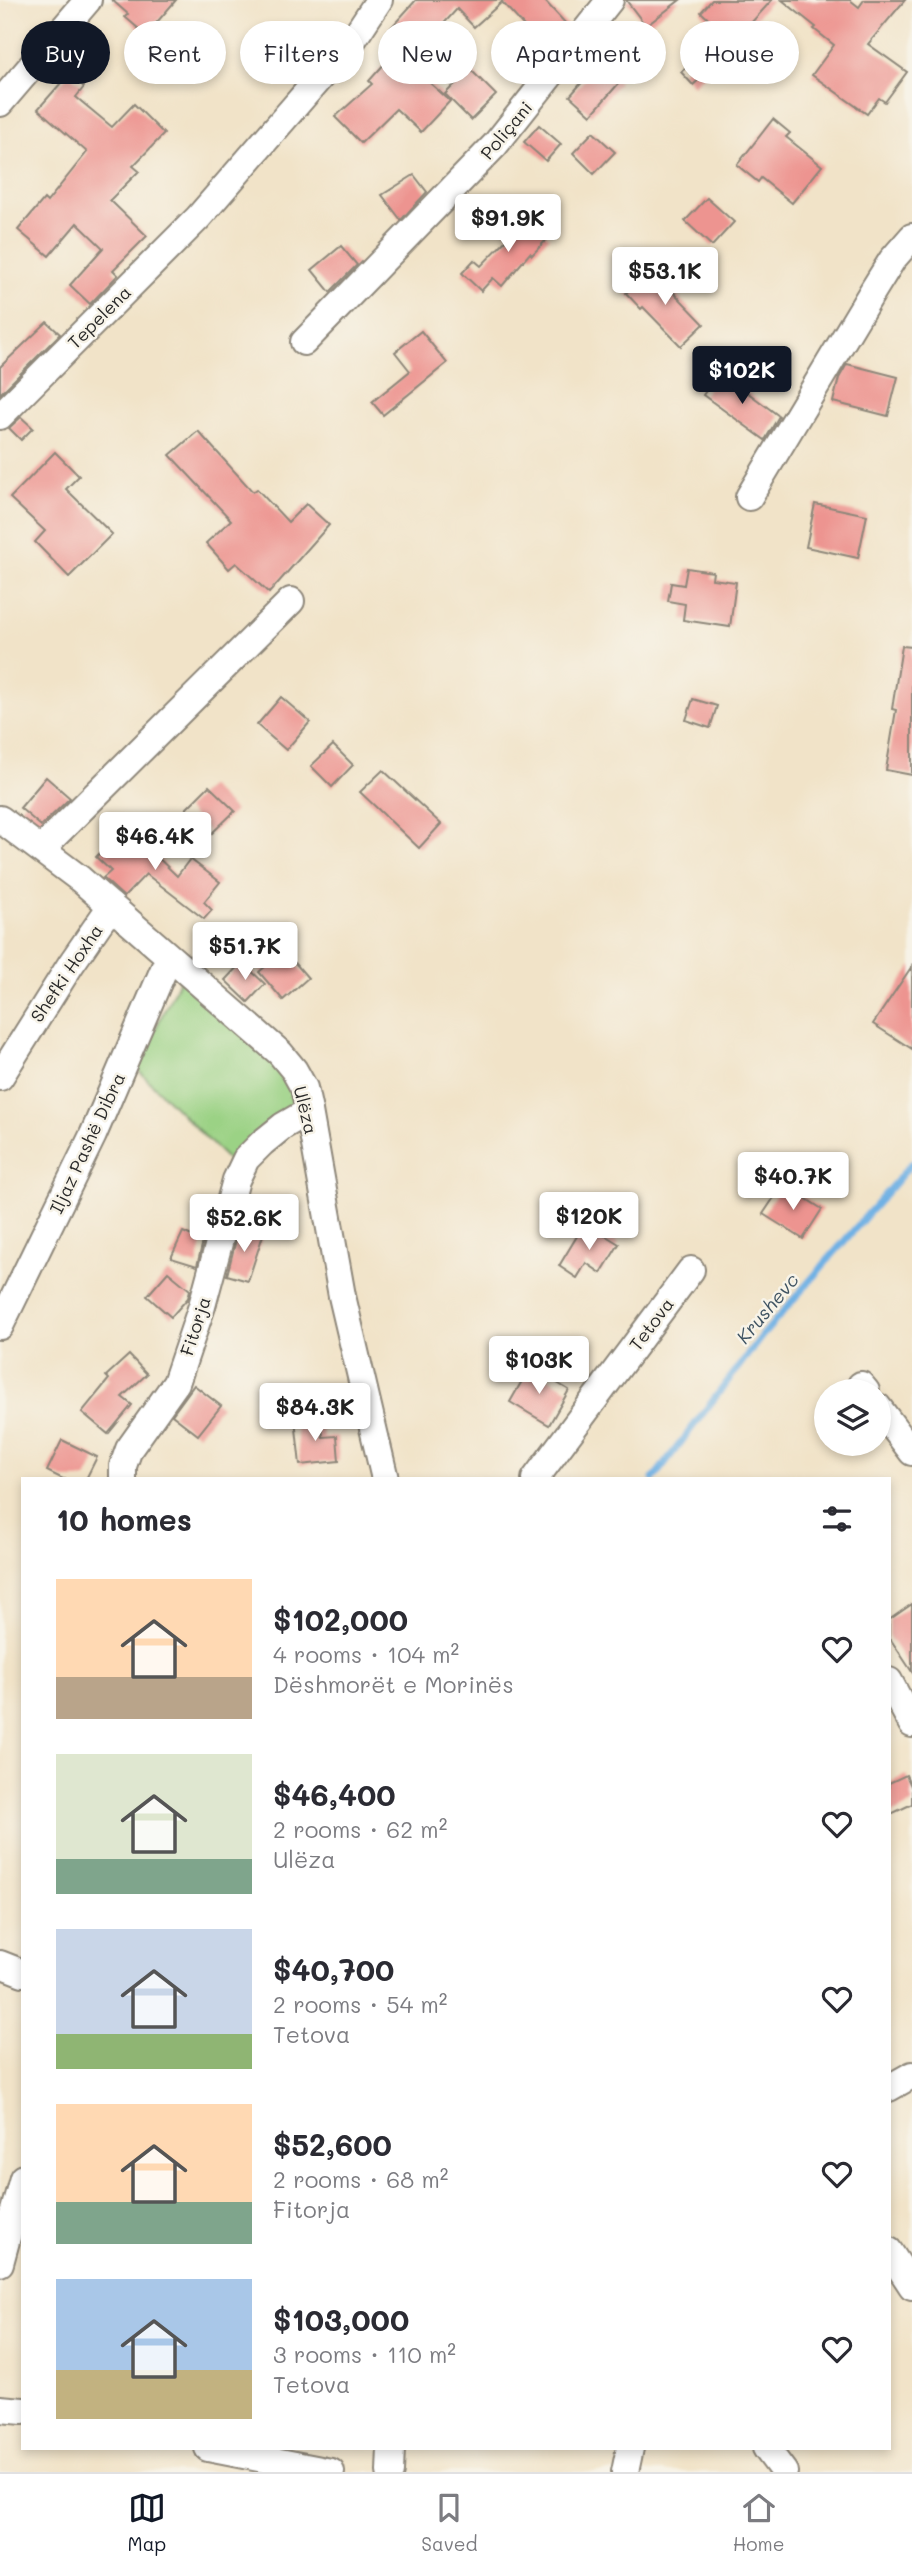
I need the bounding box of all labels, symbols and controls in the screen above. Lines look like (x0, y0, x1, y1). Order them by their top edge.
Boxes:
chip: Buy (21, 21, 110, 84)
chip: Rent (124, 21, 226, 84)
chip: Filters (240, 21, 364, 84)
chip: New (378, 21, 477, 84)
chip: Apartment (491, 21, 666, 84)
chip: House (680, 21, 799, 84)
street label: Poliçani (475, 96, 537, 164)
pin: $91.9K (451, 194, 565, 254)
text: $91.9K (471, 202, 545, 232)
pin: $53.1K (608, 247, 722, 307)
text: $53.1K (628, 255, 702, 285)
street label: Tepelena (62, 280, 136, 354)
pin: $102K (693, 346, 791, 406)
text: $102K (708, 354, 776, 384)
pin: $46.4K (98, 812, 212, 872)
text: $46.4K (115, 820, 195, 850)
street label: Shefki Hoxha (24, 919, 108, 1027)
pin: $51.7K (188, 922, 302, 982)
text: $51.7K (209, 930, 281, 960)
street label: Iljaz Pashë Dibra (44, 1069, 130, 1217)
street label: Ulëza (288, 1083, 324, 1137)
pin: $40.7K (736, 1152, 850, 1212)
text: $40.7K (754, 1160, 832, 1190)
pin: $120K (540, 1192, 638, 1252)
pin: $52.6K (187, 1194, 301, 1254)
text: $120K (555, 1200, 623, 1230)
text: $52.6K (206, 1202, 282, 1232)
water label: Krushevc (730, 1268, 804, 1348)
street label: Tetova (623, 1293, 679, 1355)
street label: Fitorja (174, 1294, 216, 1358)
pin: $103K (490, 1336, 588, 1396)
text: $103K (505, 1344, 573, 1374)
map controls (814, 1379, 891, 1456)
button: layers (814, 1379, 891, 1456)
pin: $84.3K (258, 1384, 372, 1443)
text: $84.3K (275, 1391, 355, 1421)
text: 10 homes (56, 1499, 192, 1539)
icon: filters (818, 1500, 856, 1538)
text: $102,000 (273, 1599, 408, 1639)
icon: home (112, 1607, 196, 1691)
icon: heart (818, 1630, 856, 1668)
text: 4 rooms · 104 m² (273, 1639, 459, 1669)
text: Dëshmorët e Morinës (273, 1669, 514, 1699)
text: $46,400 (273, 1774, 396, 1814)
icon: home (112, 1782, 196, 1866)
icon: heart (818, 1805, 856, 1843)
text: 2 rooms · 62 m² (273, 1814, 447, 1844)
text: Ulëza (273, 1844, 335, 1874)
text: $40,700 (273, 1949, 394, 1989)
icon: home (112, 1957, 196, 2041)
icon: heart (818, 1980, 856, 2018)
text: 2 rooms · 54 m² (273, 1989, 448, 2019)
text: Tetova (273, 2019, 350, 2049)
text: $52,600 (273, 2124, 392, 2164)
icon: home (112, 2132, 196, 2216)
icon: heart (818, 2155, 856, 2193)
text: 2 rooms · 68 m² (273, 2164, 448, 2194)
text: Fitorja (273, 2194, 350, 2224)
text: $103,000 (273, 2299, 409, 2339)
icon: home (112, 2307, 196, 2391)
icon: heart (818, 2330, 856, 2368)
text: 3 rooms · 110 m² (273, 2339, 456, 2369)
text: Tetova (273, 2369, 350, 2399)
tab: Map (128, 2489, 166, 2556)
tab: Saved (421, 2489, 478, 2556)
tab: Home (733, 2489, 784, 2556)

